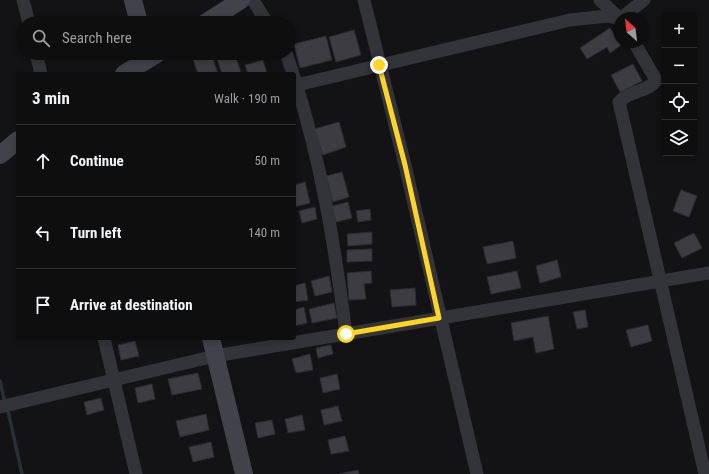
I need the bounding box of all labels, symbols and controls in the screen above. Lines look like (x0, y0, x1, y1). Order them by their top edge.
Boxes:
north arrow (613, 12, 649, 48)
map controls (661, 12, 697, 156)
button: + (661, 12, 697, 48)
search box (16, 16, 296, 60)
icon: search (30, 27, 52, 49)
text: Search here (62, 29, 132, 47)
button: − (661, 48, 697, 84)
route end (370, 56, 388, 74)
button: locate (661, 84, 697, 120)
text: 3 min (32, 88, 70, 108)
text: Walk · 190 m (214, 91, 280, 106)
button: layers (661, 120, 697, 156)
icon: ahead (32, 150, 54, 172)
text: Continue (70, 152, 124, 170)
text: 50 m (254, 153, 280, 168)
icon: left (32, 222, 54, 244)
text: Turn left (70, 224, 121, 242)
text: 140 m (248, 225, 280, 240)
icon: arrive (32, 294, 54, 316)
text: Arrive at destination (70, 296, 193, 314)
route start (337, 325, 355, 343)

